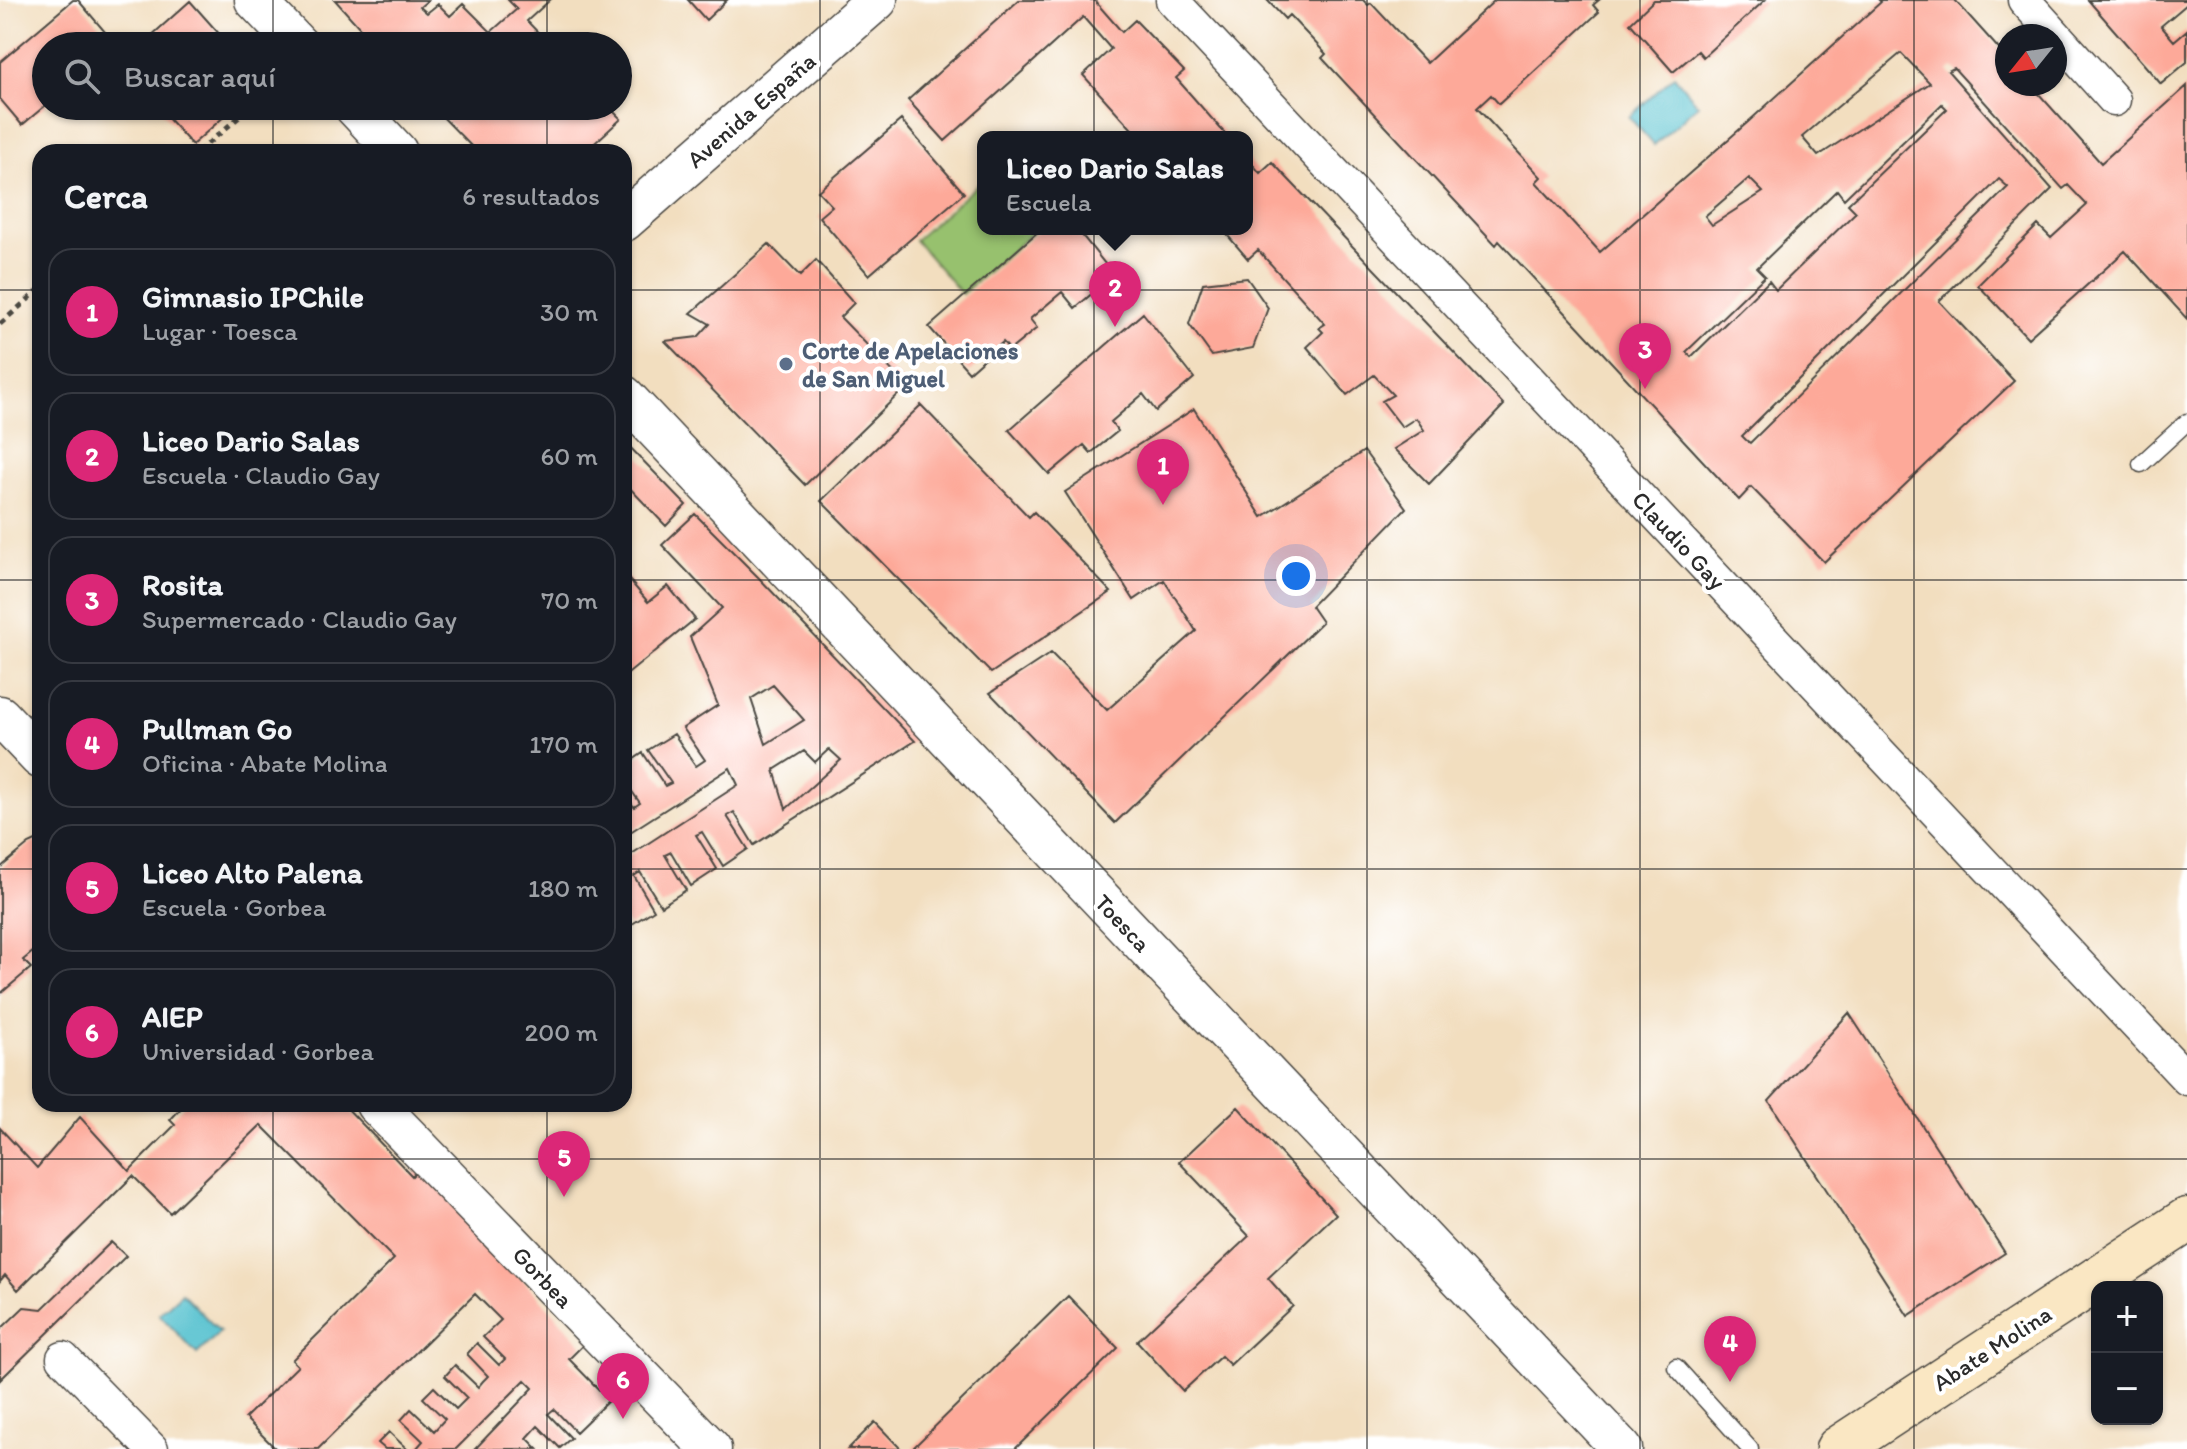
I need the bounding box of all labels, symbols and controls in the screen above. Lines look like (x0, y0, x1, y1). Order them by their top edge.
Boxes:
north arrow (1995, 24, 2067, 96)
search box (32, 32, 632, 120)
street label: Avenida España (681, 46, 821, 174)
icon: search (60, 54, 104, 98)
text: Buscar aquí (124, 58, 276, 95)
popup (977, 131, 1253, 235)
text: Liceo Dario Salas (1006, 149, 1224, 186)
text: Cerca (64, 176, 148, 217)
text: 6 resultados (462, 180, 600, 212)
text: Escuela (1006, 186, 1091, 218)
pin: 2 (1089, 261, 1141, 327)
text: Gimnasio IPChile (142, 278, 364, 315)
text: 1 (86, 296, 98, 328)
text: 30 m (540, 296, 598, 328)
text: Lugar · Toesca (142, 315, 298, 347)
pin: 3 (1619, 323, 1671, 389)
place label: Corte de Apelaciones de San Miguel (802, 336, 1019, 394)
marker: Corte de Apelaciones de San Miguel (777, 355, 795, 373)
text: Liceo Dario Salas (142, 422, 360, 459)
pin: 1 (1137, 439, 1189, 505)
text: 2 (85, 440, 99, 472)
text: 60 m (541, 440, 598, 472)
text: Escuela · Claudio Gay (142, 459, 380, 491)
street label: Claudio Gay (1626, 485, 1732, 596)
your location (1276, 556, 1316, 596)
text: Rosita (142, 566, 223, 603)
text: 3 (85, 584, 99, 616)
text: 70 m (541, 584, 598, 616)
text: Supermercado · Claudio Gay (142, 603, 457, 635)
text: Pullman Go (142, 710, 292, 747)
text: 4 (84, 728, 100, 760)
text: 170 m (529, 728, 598, 760)
text: Oficina · Abate Molina (142, 747, 388, 779)
text: Liceo Alto Palena (142, 854, 363, 891)
text: 5 (85, 872, 99, 904)
text: 180 m (528, 872, 598, 904)
street label: Toesca (1089, 888, 1157, 958)
text: Escuela · Gorbea (142, 891, 326, 923)
text: AIEP (142, 998, 203, 1035)
text: 6 (85, 1016, 99, 1048)
text: 200 m (525, 1016, 598, 1048)
text: Universidad · Gorbea (142, 1035, 374, 1067)
pin: 5 (538, 1131, 590, 1197)
street label: Gorbea (507, 1240, 580, 1314)
map controls (2091, 1281, 2163, 1425)
button: + (2091, 1281, 2163, 1353)
street label: Abate Molina (1927, 1299, 2057, 1397)
pin: 4 (1704, 1316, 1756, 1382)
pin: 6 (597, 1353, 649, 1419)
button: − (2091, 1353, 2163, 1425)

